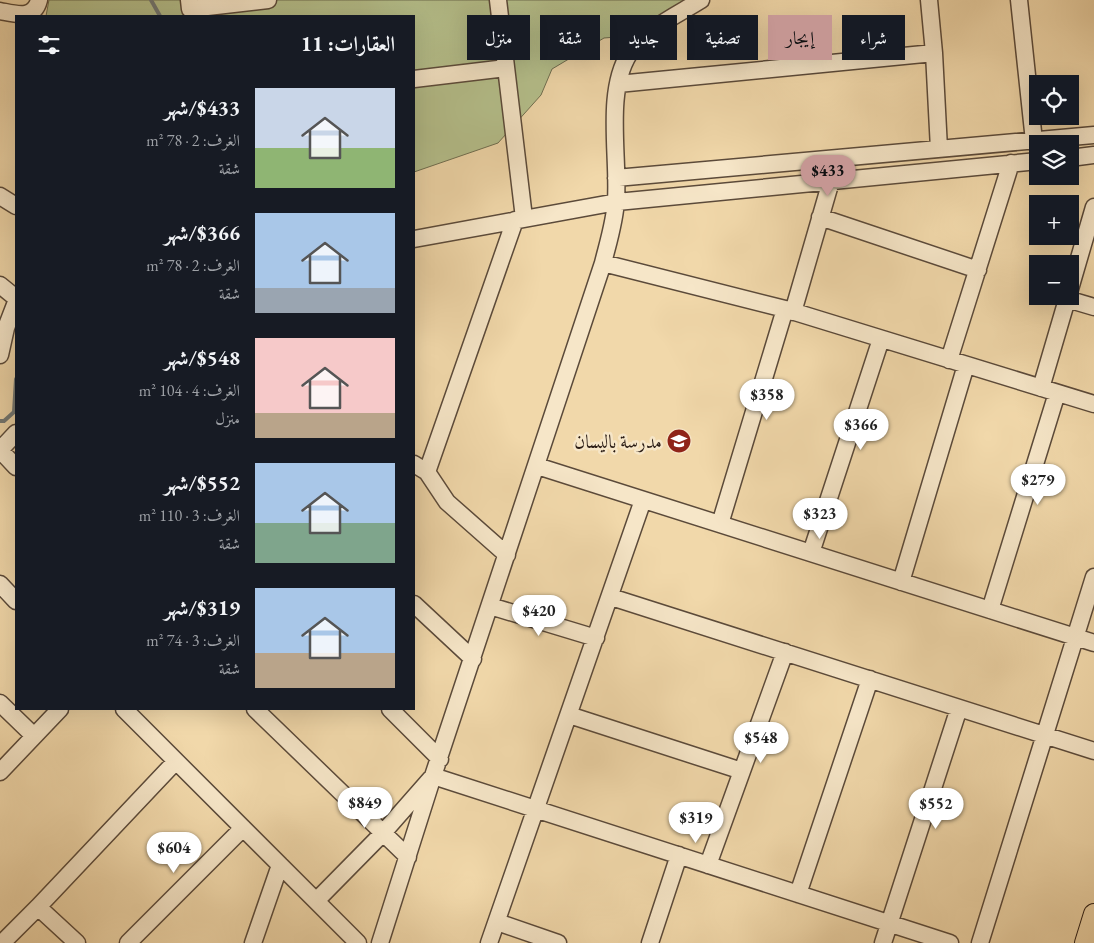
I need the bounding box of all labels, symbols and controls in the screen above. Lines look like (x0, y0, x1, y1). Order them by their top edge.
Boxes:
chip: منزل (467, 15, 530, 60)
chip: شقة (540, 15, 600, 60)
chip: جديد (610, 15, 677, 60)
chip: تصفية (687, 15, 758, 60)
chip: إيجار (768, 15, 832, 60)
chip: شراء (842, 15, 905, 60)
text: العقارات: 11 (301, 30, 395, 57)
icon: filters (35, 31, 63, 59)
map controls (1029, 75, 1079, 305)
button: locate (1029, 75, 1079, 125)
text: $433/شهر (164, 94, 240, 121)
icon: home (295, 108, 355, 168)
text: الغرف: 2 · 78 m² (146, 130, 240, 151)
button: layers (1029, 135, 1079, 185)
pin: $433 (798, 154, 858, 197)
text: شقة (219, 158, 240, 179)
text: $433 (812, 160, 844, 181)
button: + (1029, 195, 1079, 245)
text: $366/شهر (164, 219, 240, 246)
icon: home (295, 233, 355, 293)
text: الغرف: 2 · 78 m² (146, 255, 240, 276)
button: − (1029, 255, 1079, 305)
text: شقة (219, 283, 240, 304)
text: $548/شهر (164, 344, 240, 371)
icon: home (295, 358, 355, 418)
pin: $358 (737, 378, 797, 421)
text: الغرف: 4 · 104 m² (139, 380, 240, 401)
text: $358 (751, 384, 783, 405)
text: منزل (215, 408, 240, 429)
pin: $366 (831, 408, 891, 451)
text: $366 (845, 414, 877, 435)
school or university icon: مدرسة بالیسان (666, 428, 692, 454)
place label: مدرسة بالیسان (574, 429, 662, 454)
pin: $279 (1008, 464, 1068, 506)
text: $552/شهر (164, 469, 240, 496)
text: $279 (1022, 469, 1054, 490)
icon: home (295, 483, 355, 543)
pin: $323 (790, 498, 850, 540)
text: $323 (804, 503, 836, 524)
text: الغرف: 3 · 110 m² (139, 505, 240, 526)
text: شقة (219, 533, 240, 554)
text: $319/شهر (164, 594, 240, 621)
pin: $420 (509, 594, 569, 637)
text: $420 (523, 600, 555, 621)
icon: home (295, 608, 355, 668)
text: الغرف: 3 · 74 m² (146, 630, 240, 651)
text: شقة (219, 658, 240, 679)
pin: $548 (731, 722, 791, 764)
text: $548 (745, 727, 777, 748)
pin: $849 (335, 786, 395, 829)
pin: $552 (906, 788, 966, 830)
text: $849 (349, 792, 381, 813)
text: $552 (920, 793, 952, 814)
pin: $319 (666, 802, 726, 844)
text: $319 (680, 807, 712, 828)
pin: $604 (144, 832, 204, 874)
text: $604 (158, 837, 190, 858)

